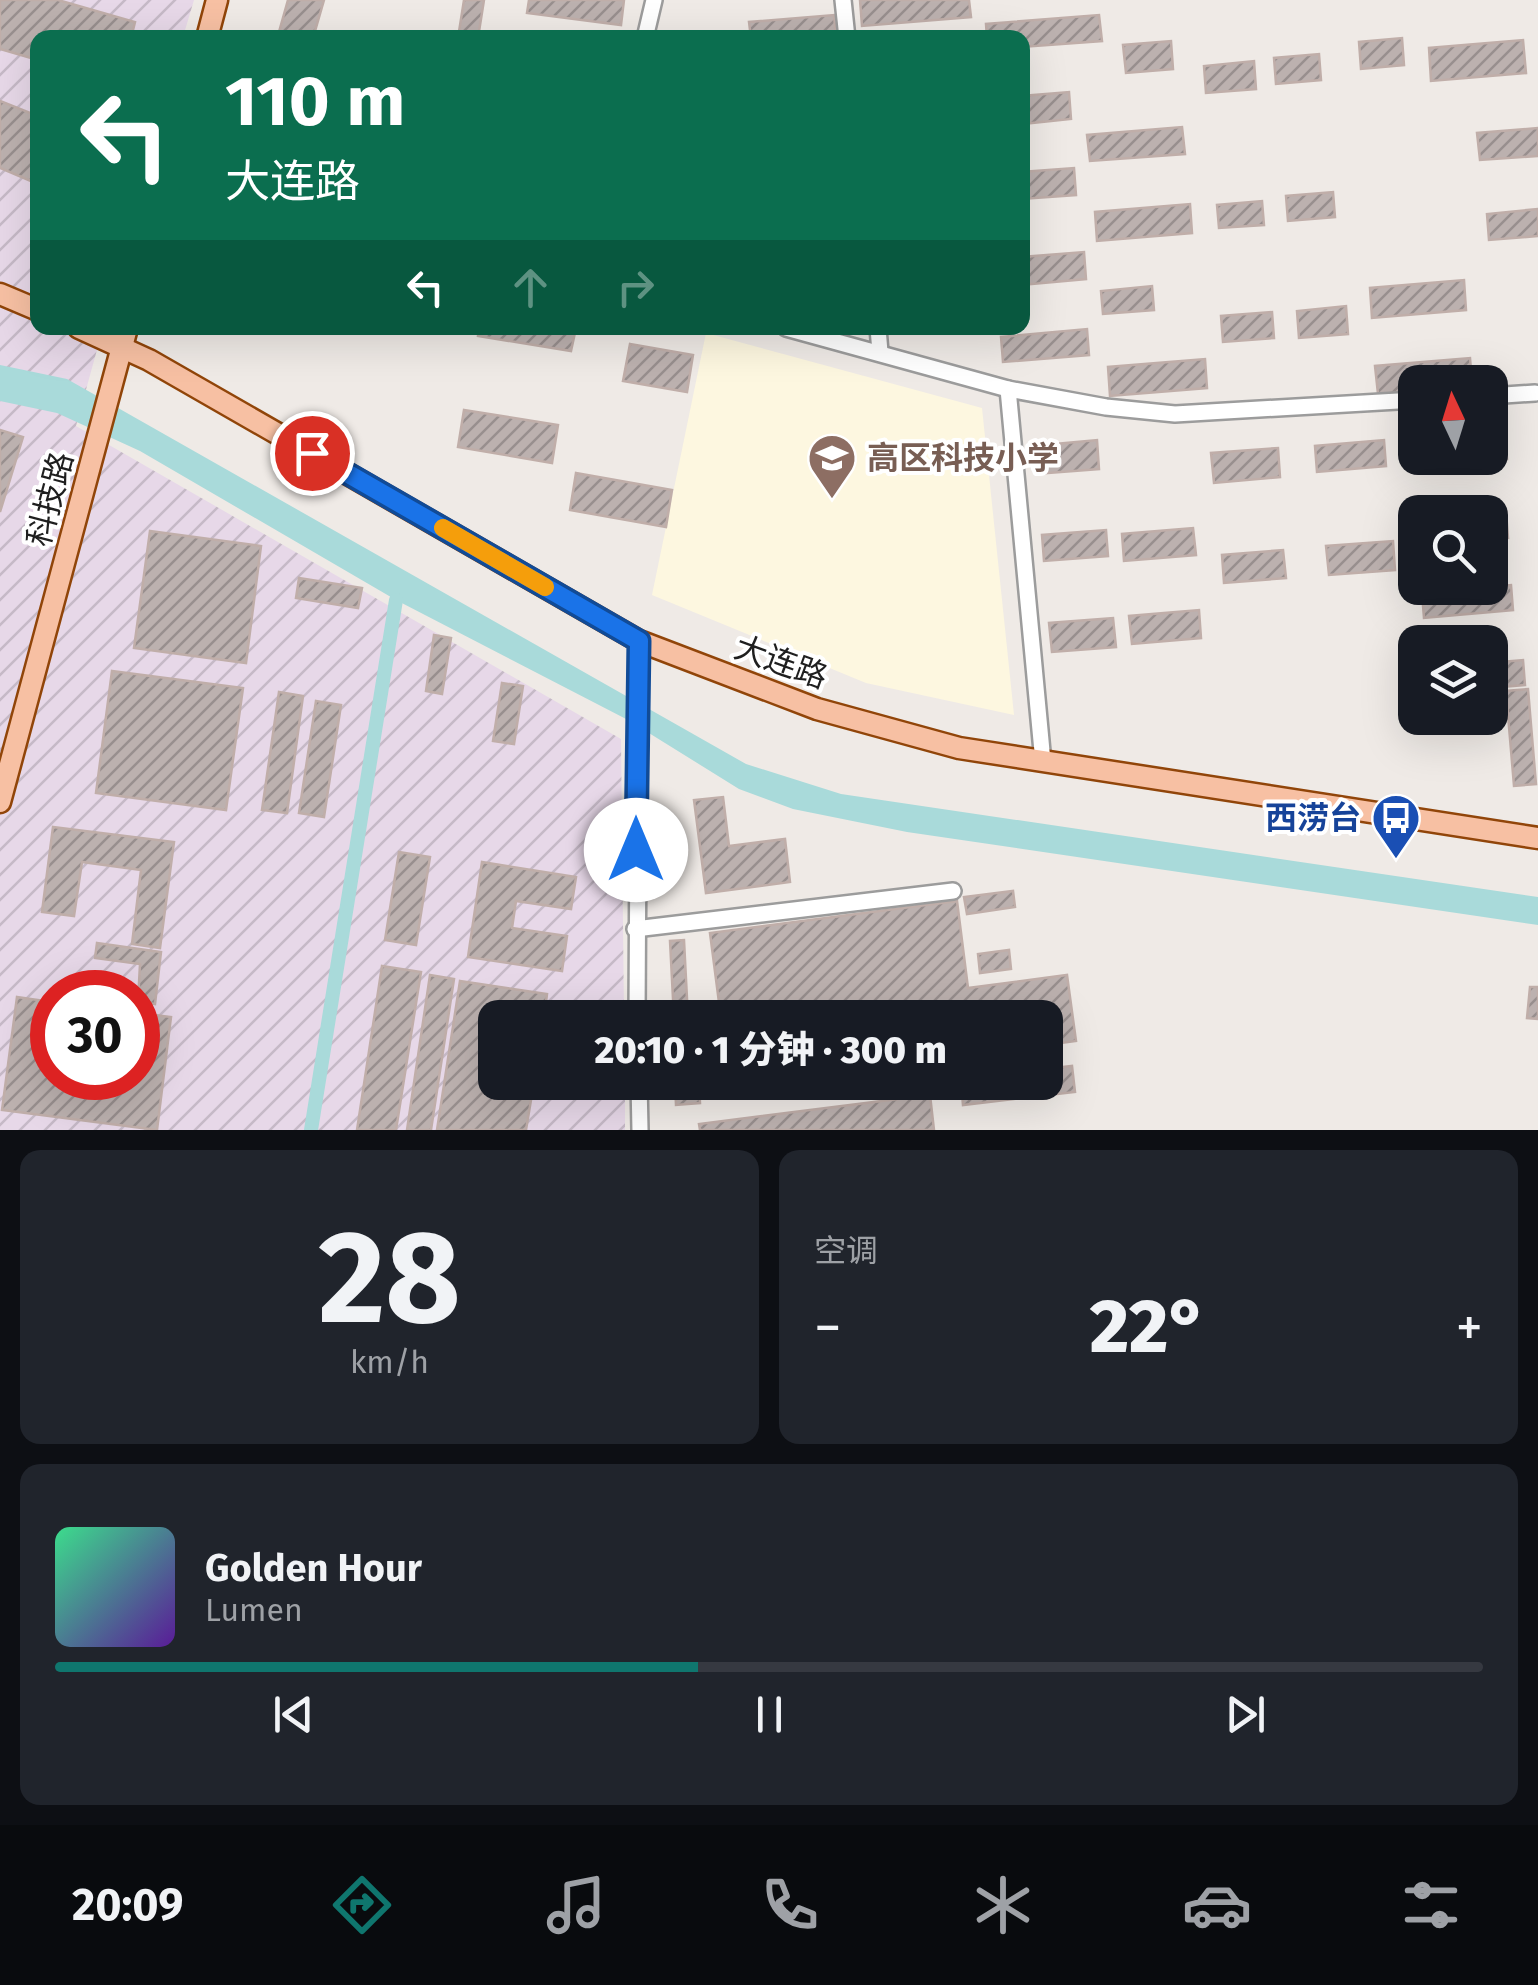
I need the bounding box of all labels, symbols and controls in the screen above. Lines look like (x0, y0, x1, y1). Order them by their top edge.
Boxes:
text: 110 m (225, 60, 405, 144)
icon: left (60, 70, 190, 200)
text: 大连路 (225, 155, 360, 209)
icon: left (398, 260, 453, 315)
icon: ahead (503, 260, 558, 315)
icon: right (608, 260, 663, 315)
north arrow (1398, 365, 1508, 475)
map controls (1398, 365, 1508, 735)
pin (270, 411, 355, 496)
icon: arrive (285, 426, 340, 481)
school or university icon: 高区科技小学 (806, 432, 858, 500)
place label: 高区科技小学 (867, 439, 1059, 477)
street label: 科技路 (19, 448, 81, 550)
button: search (1398, 495, 1508, 605)
button: layers (1398, 625, 1508, 735)
street label: 大连路 (729, 628, 833, 696)
bus stop icon: 西涝台 (1370, 792, 1422, 860)
position arrow (584, 798, 688, 902)
place label: 西涝台 (1265, 799, 1361, 837)
speed limit sign: 30 (30, 970, 160, 1100)
text: 20:10 · 1 分钟 · 300 m (594, 1027, 947, 1073)
text: 28 (318, 1200, 461, 1356)
text: 空调 (814, 1232, 878, 1270)
text: 22° (1090, 1282, 1207, 1372)
text: − (814, 1295, 842, 1361)
text: + (1456, 1295, 1483, 1361)
text: km/h (350, 1343, 429, 1381)
text: Golden Hour (205, 1545, 422, 1591)
text: Lumen (205, 1591, 303, 1629)
icon: previous (266, 1687, 321, 1742)
icon: pause (742, 1687, 797, 1742)
icon: next (1218, 1687, 1273, 1742)
icon: directions (327, 1870, 397, 1940)
icon: music (541, 1870, 611, 1940)
icon: phone (755, 1870, 825, 1940)
icon: climate (968, 1870, 1038, 1940)
icon: car (1182, 1870, 1252, 1940)
icon: filters (1396, 1870, 1466, 1940)
text: 20:09 (72, 1878, 183, 1932)

